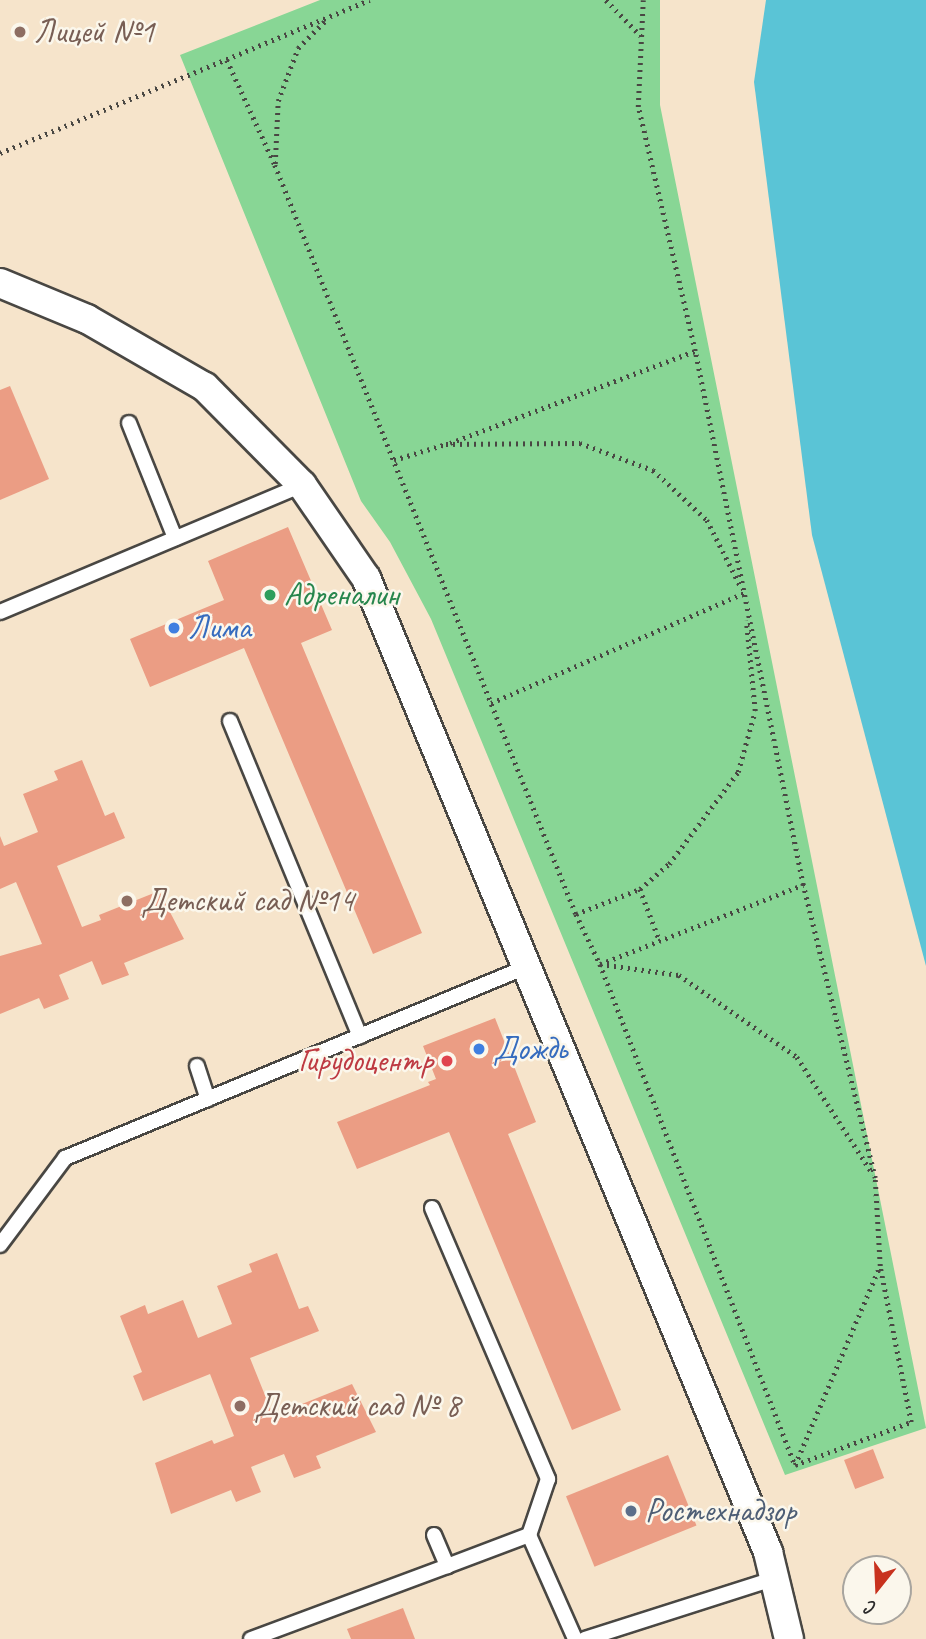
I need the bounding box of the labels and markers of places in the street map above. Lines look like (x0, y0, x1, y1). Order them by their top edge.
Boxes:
place label: Лицей №1 (34, 12, 154, 52)
marker: Лицей №1 (12, 24, 28, 40)
place label: Адреналин (284, 575, 399, 615)
marker: Адреналин (262, 587, 278, 603)
place label: Лима (188, 608, 251, 648)
marker: Лима (166, 620, 182, 636)
place label: Детский сад №14 (141, 881, 354, 921)
marker: Детский сад №14 (119, 893, 135, 909)
place label: Дождь (493, 1029, 567, 1069)
place label: Гирудоцентр (298, 1041, 433, 1081)
marker: Дождь (471, 1041, 487, 1057)
marker: Гирудоцентр (439, 1053, 455, 1069)
place label: Детский сад № 8 (254, 1386, 460, 1426)
marker: Детский сад № 8 (232, 1398, 248, 1414)
place label: Ростехнадзор (645, 1491, 796, 1531)
marker: Ростехнадзор (623, 1503, 639, 1519)

